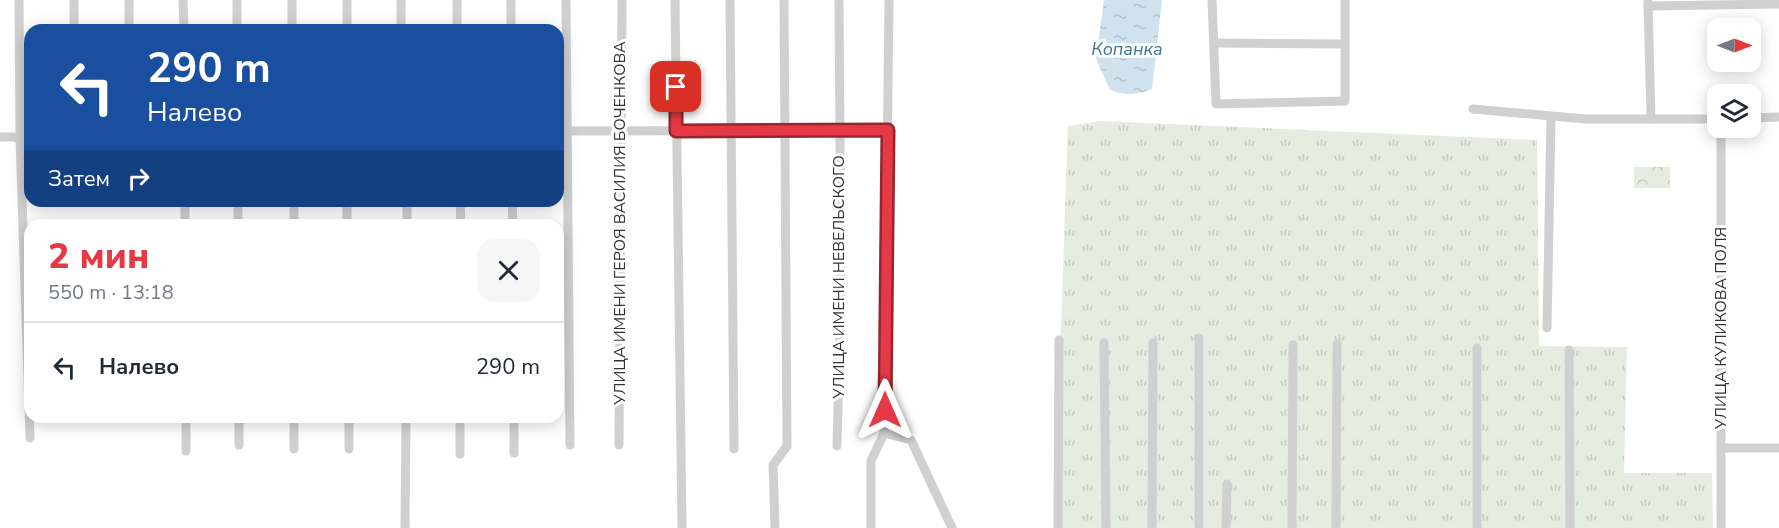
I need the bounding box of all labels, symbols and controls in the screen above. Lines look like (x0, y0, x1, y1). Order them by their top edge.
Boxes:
north arrow (1707, 18, 1761, 72)
map controls (1707, 18, 1761, 138)
water label: Копанка (1091, 37, 1163, 61)
text: 290 m (147, 40, 271, 97)
street label: УЛИЦА ИМЕНИ ГЕРОЯ ВАСИЛИЯ БОЧЕНКОВА (609, 41, 631, 406)
icon: left (48, 48, 126, 126)
pin (650, 61, 701, 112)
icon: arrive (659, 70, 692, 103)
button: layers (1707, 84, 1761, 138)
text: Налево (147, 94, 242, 131)
street label: УЛИЦА ИМЕНИ НЕВЕЛЬСКОГО (828, 155, 850, 400)
icon: right (122, 162, 155, 195)
text: Затем (48, 164, 110, 194)
street label: УЛИЦА КУЛИКОВА ПОЛЯ (1710, 227, 1732, 430)
text: 2 мин (48, 232, 149, 281)
button: close (477, 239, 540, 302)
text: 550 m · 13:18 (48, 279, 174, 306)
icon: left (48, 351, 81, 384)
text: Налево (99, 352, 179, 382)
text: 290 m (476, 352, 540, 382)
position arrow (853, 378, 917, 442)

